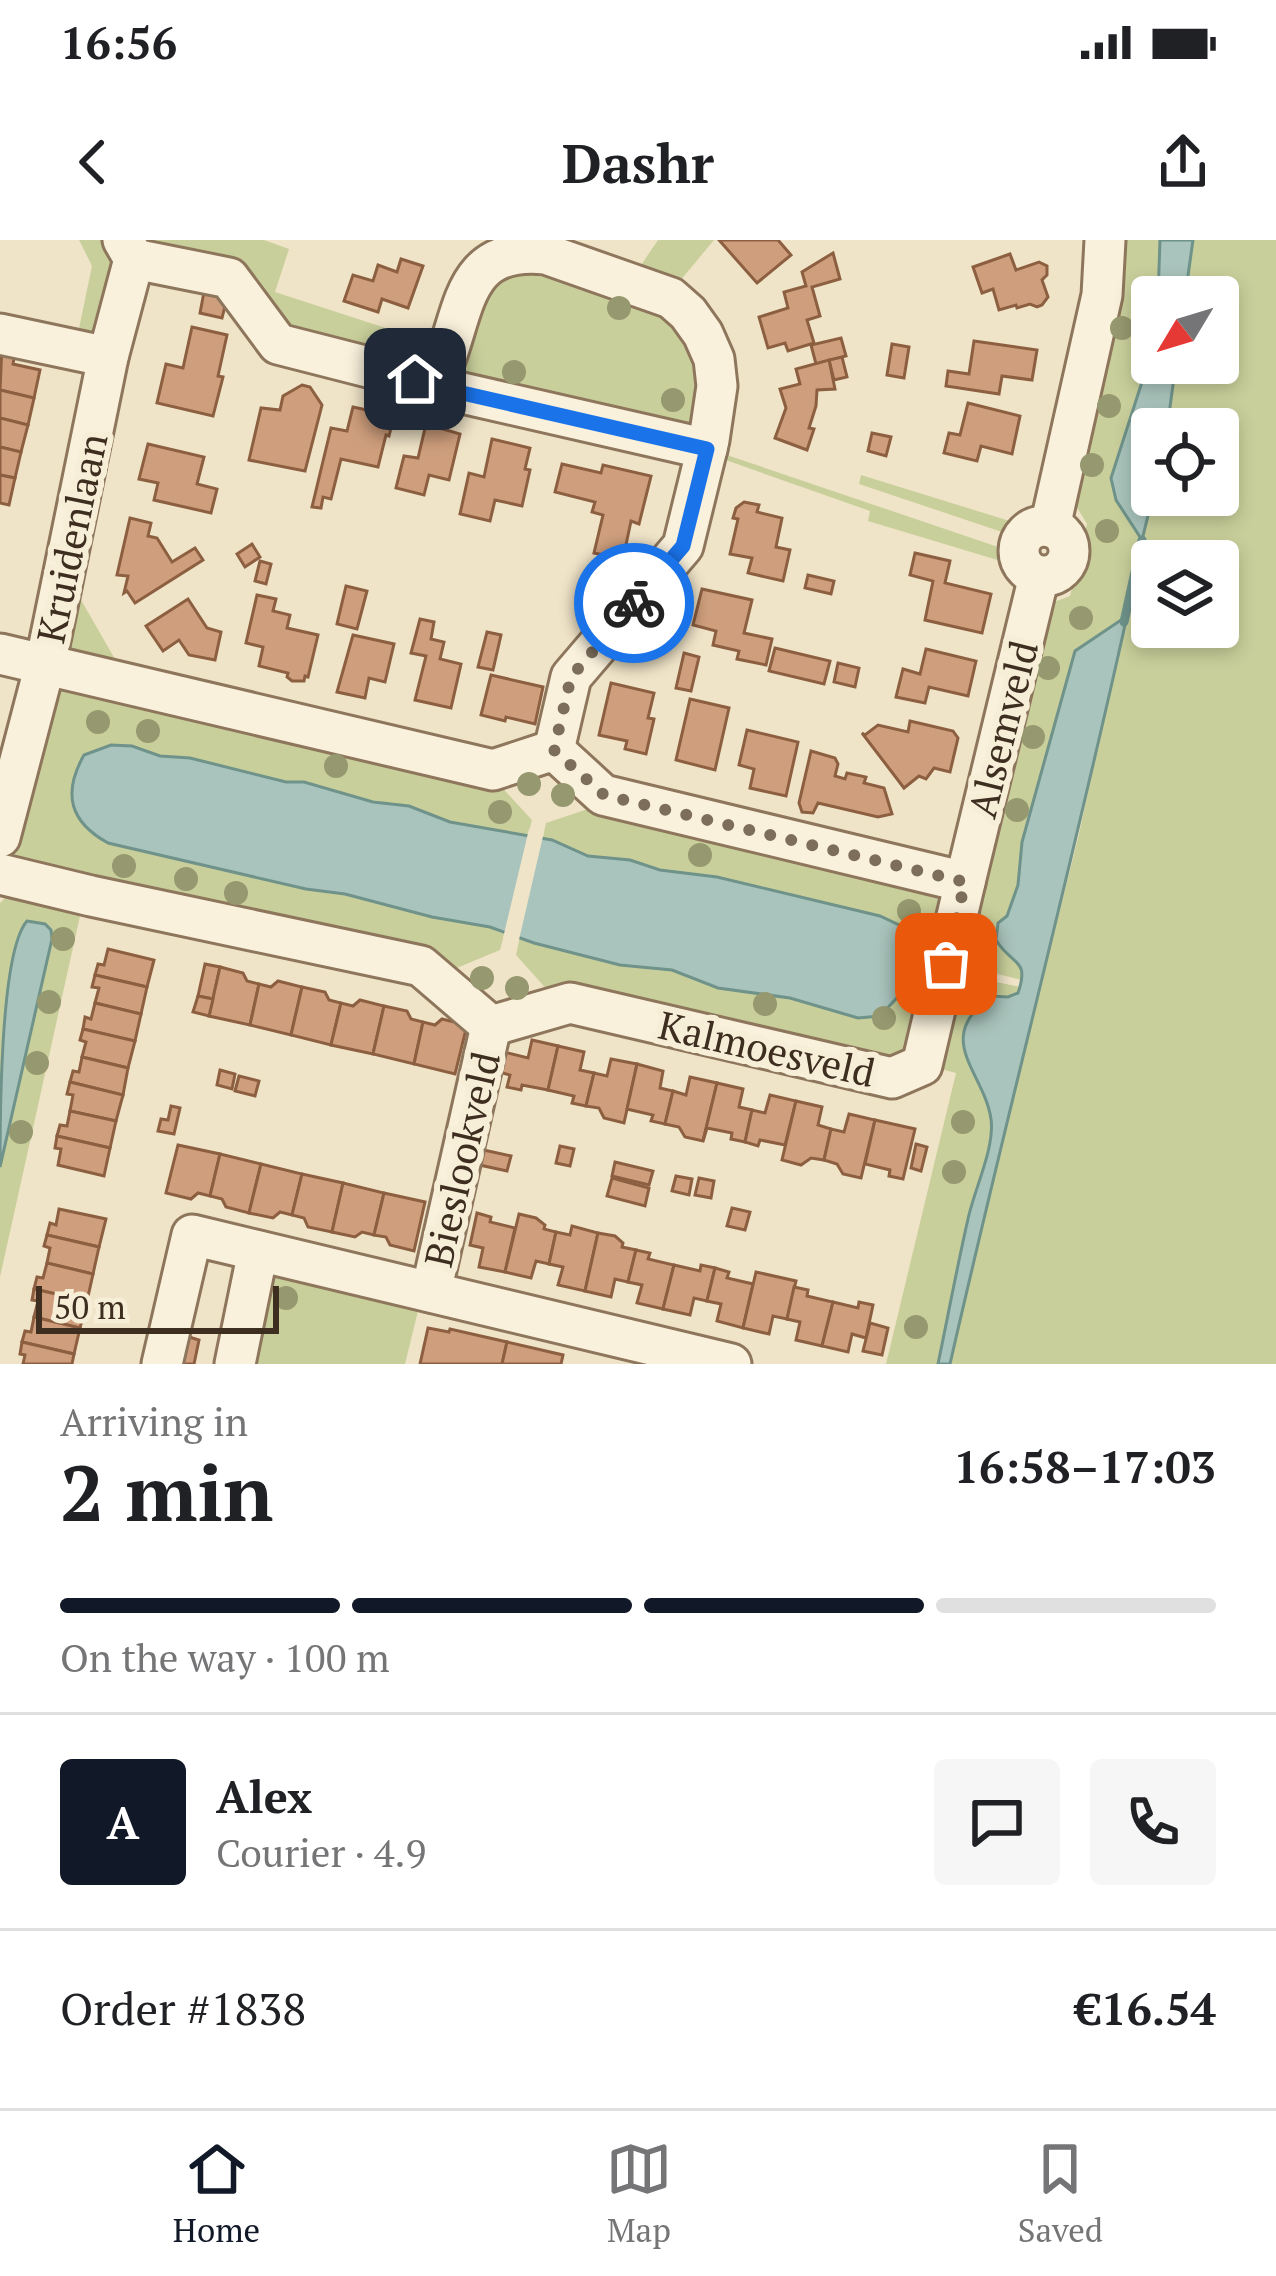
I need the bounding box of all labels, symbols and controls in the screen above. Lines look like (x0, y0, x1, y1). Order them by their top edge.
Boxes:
text: 16:56 (60, 12, 177, 72)
text: Dashr (562, 127, 714, 198)
icon: back (60, 129, 126, 195)
icon: share (1150, 129, 1216, 195)
north arrow (1131, 276, 1239, 384)
map controls (1131, 276, 1239, 648)
pin (364, 328, 466, 430)
icon: home (382, 346, 448, 412)
button: locate (1131, 408, 1239, 516)
street label: Kruidenlaan (23, 428, 119, 648)
button: layers (1131, 540, 1239, 648)
courier (574, 543, 694, 663)
icon: bike (601, 570, 667, 636)
street label: Alsemveld (955, 635, 1049, 823)
pin (895, 913, 997, 1015)
icon: bag (913, 931, 979, 997)
street label: Kalmoesveld (654, 998, 880, 1098)
street label: Bieslookveld (411, 1046, 511, 1272)
scale bar (36, 1280, 279, 1333)
text: 50 m (54, 1285, 126, 1328)
text: Arriving in (60, 1395, 248, 1447)
text: 16:58–17:03 (954, 1436, 1216, 1496)
text: 2 min (60, 1440, 273, 1543)
text: On the way · 100 m (60, 1631, 390, 1683)
button: chat (934, 1759, 1060, 1885)
button: phone (1090, 1759, 1216, 1885)
text: Alex (216, 1766, 312, 1826)
text: A (107, 1792, 139, 1852)
text: Courier · 4.9 (216, 1826, 426, 1878)
text: Order #1838 (60, 1978, 306, 2038)
text: €16.54 (1076, 1978, 1216, 2038)
tab: Home (173, 2136, 260, 2251)
tab: Map (606, 2136, 672, 2251)
tab: Saved (1018, 2136, 1103, 2251)

